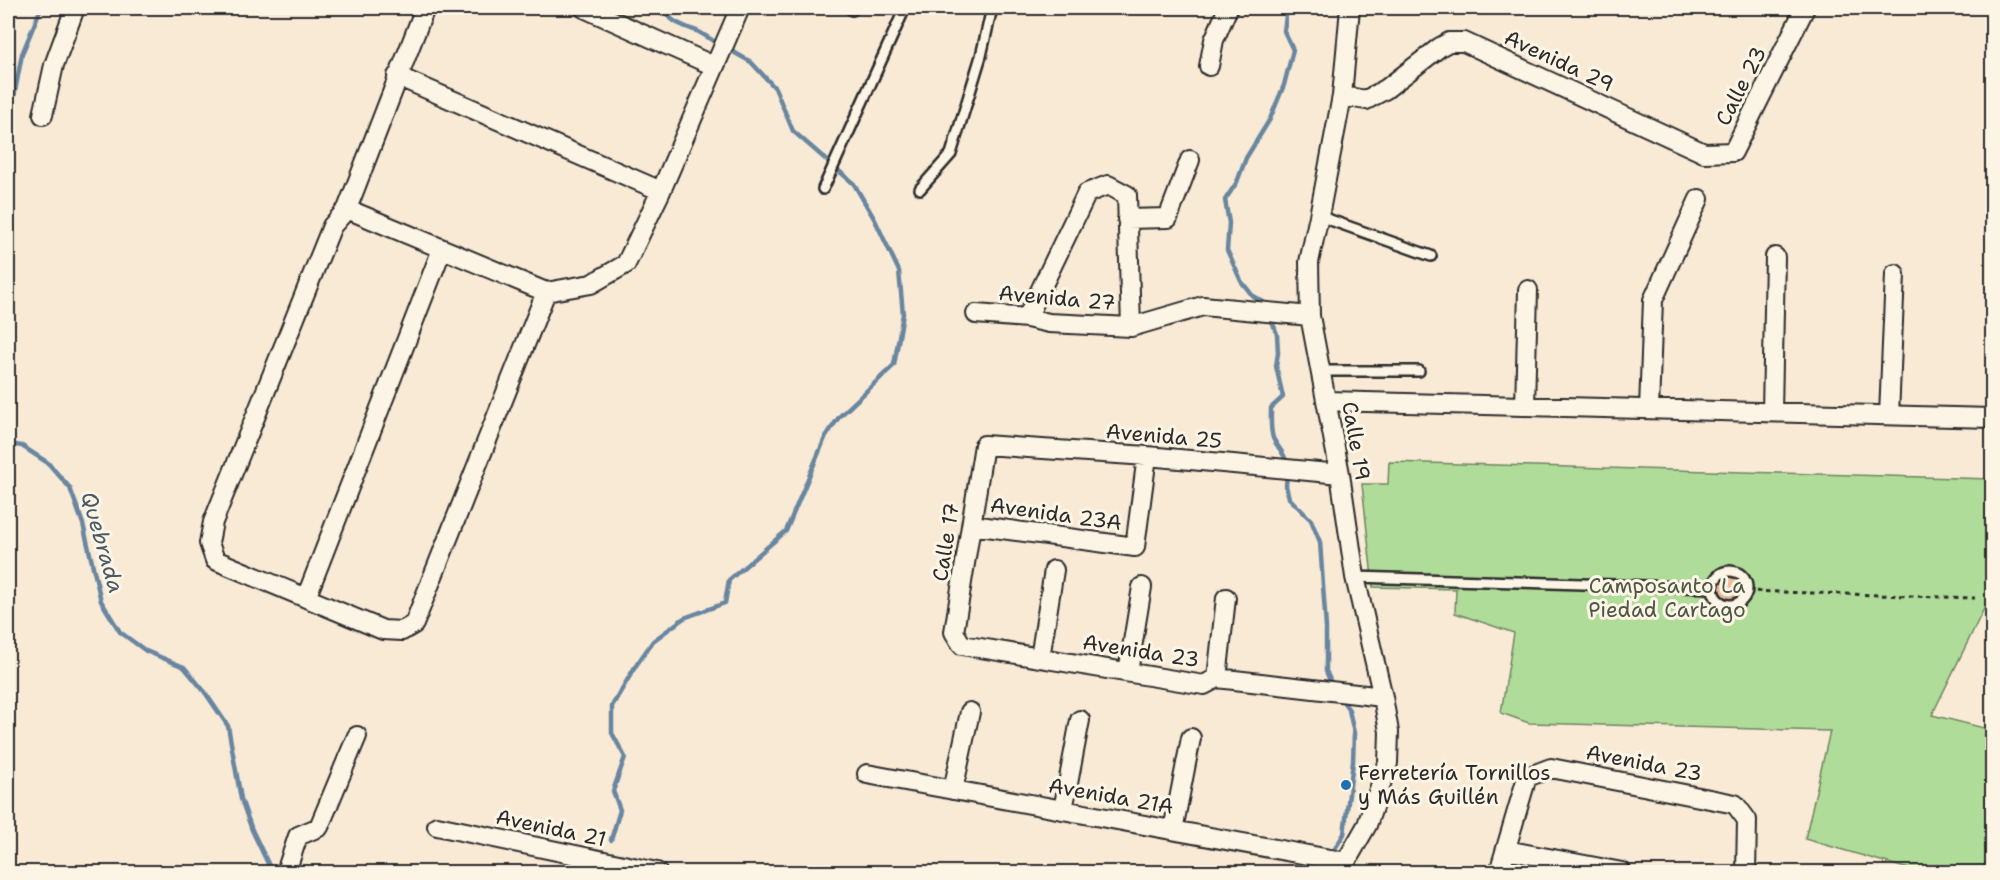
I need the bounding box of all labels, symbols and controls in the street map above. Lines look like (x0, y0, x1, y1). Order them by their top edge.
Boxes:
street label: Avenida 29 (1500, 23, 1618, 99)
street label: Calle 23 (1709, 42, 1773, 130)
street label: Avenida 27 (997, 279, 1117, 317)
street label: Calle 19 (1335, 399, 1377, 483)
street label: Avenida 25 (1105, 417, 1223, 455)
water label: Quebrada (74, 488, 131, 596)
street label: Avenida 23A (988, 491, 1124, 537)
street label: Calle 17 (926, 501, 966, 583)
park label: Camposanto La Piedad Cartago (1588, 572, 1746, 624)
street label: Avenida 23 (1081, 628, 1201, 674)
street label: Avenida 23 (1584, 738, 1704, 788)
place label: Ferretería Tornillos y Más Guillén (1358, 759, 1551, 811)
street label: Avenida 21A (1046, 771, 1176, 821)
marker: Ferretería Tornillos y Más Guillén (1339, 778, 1353, 792)
street label: Avenida 21 (493, 803, 609, 853)

